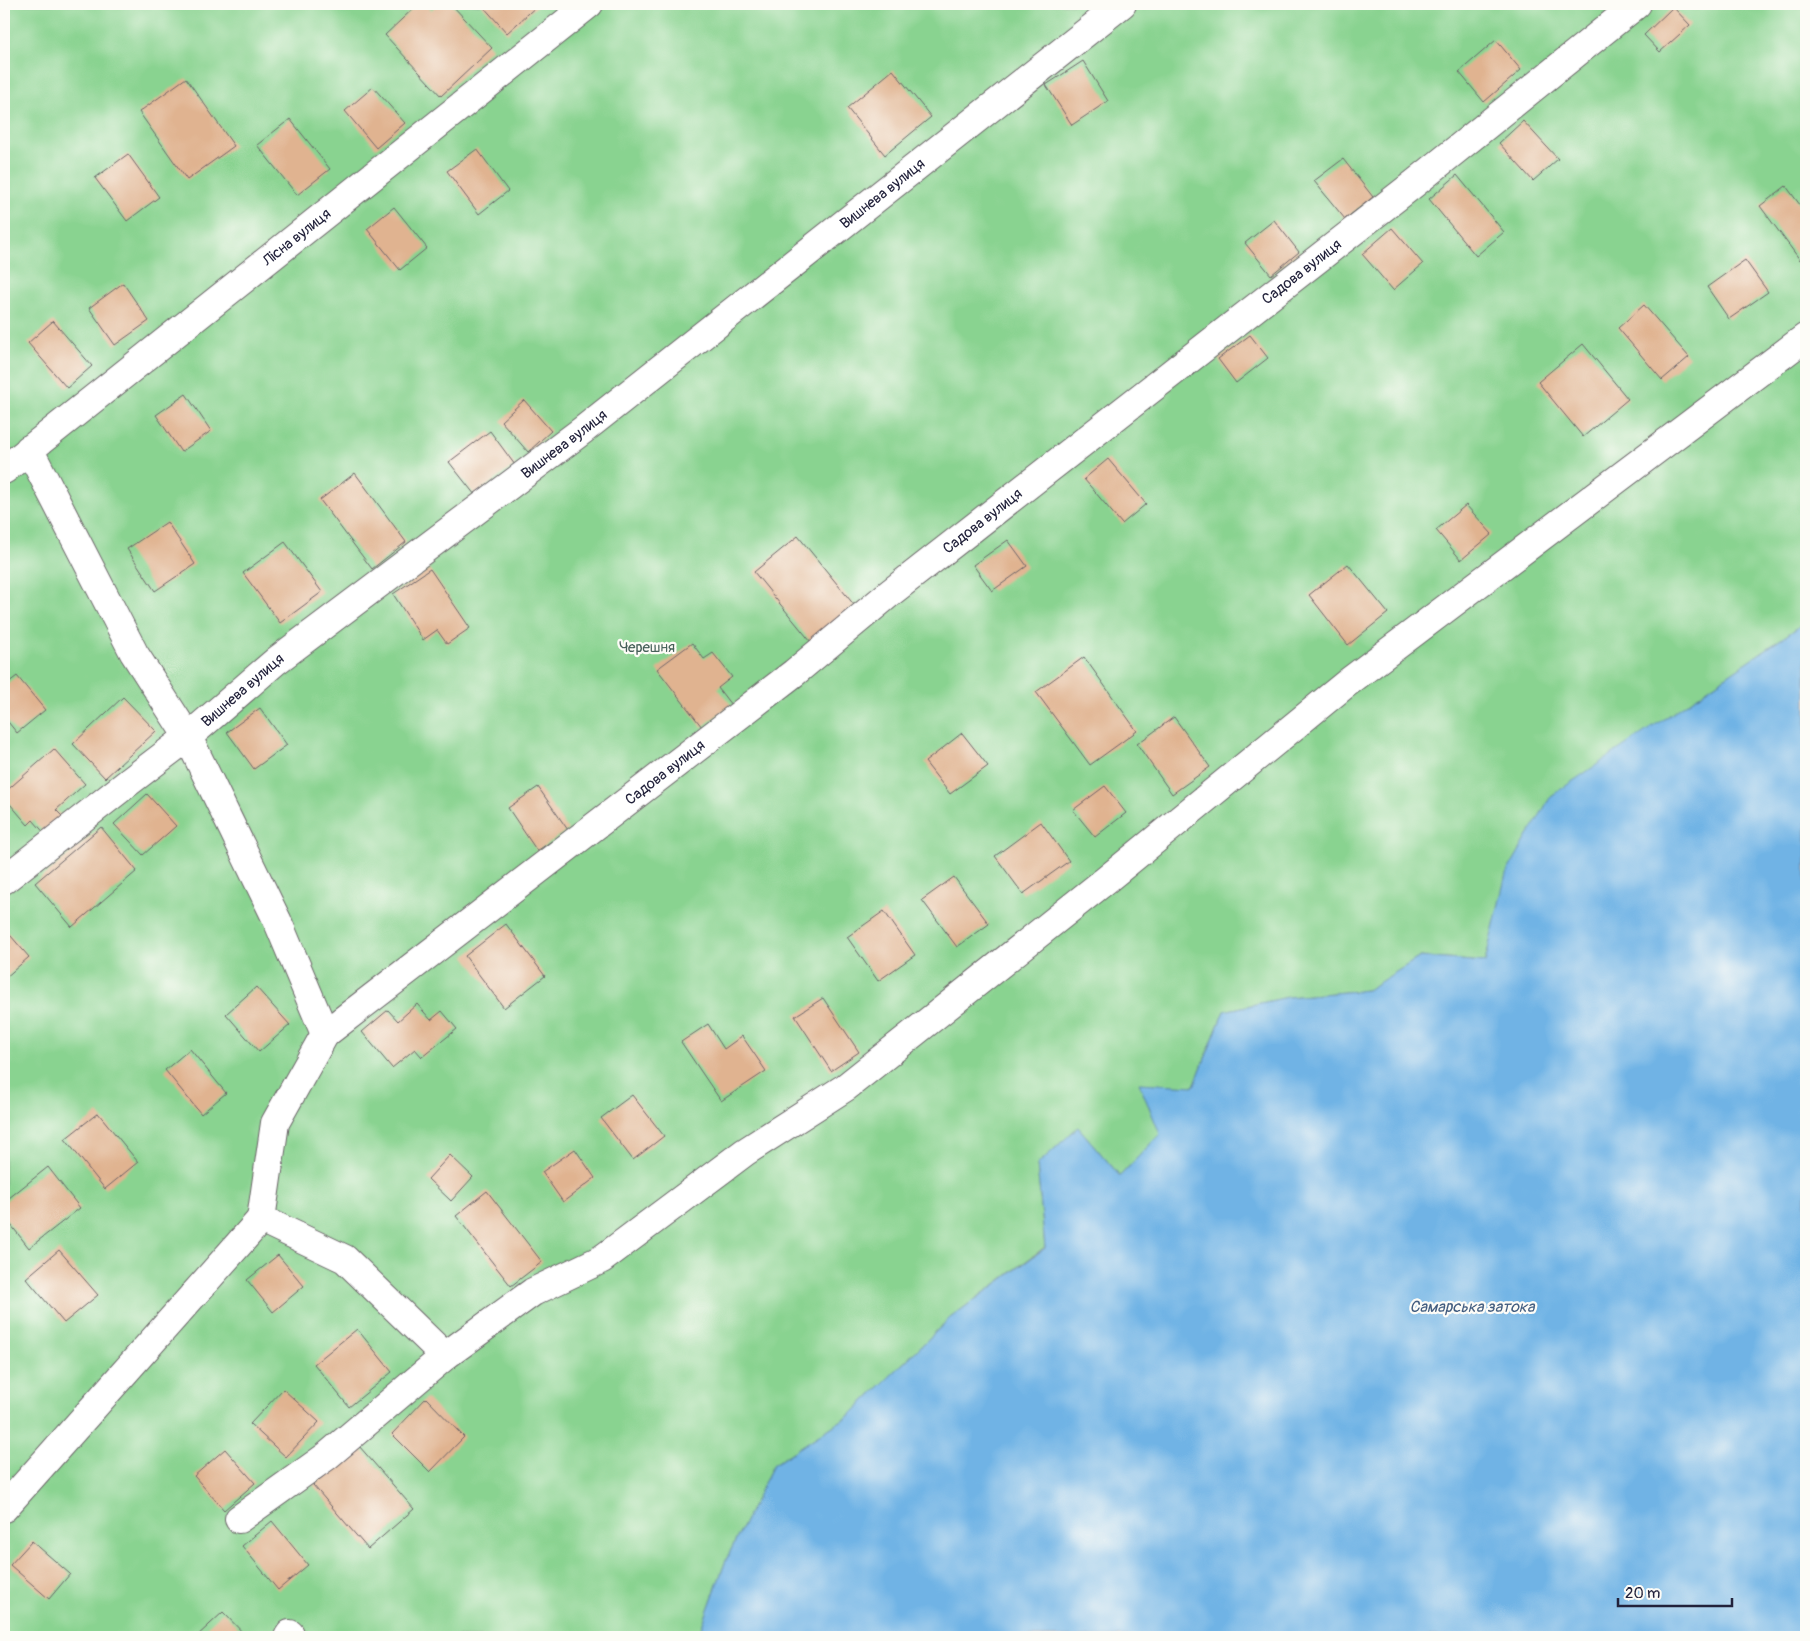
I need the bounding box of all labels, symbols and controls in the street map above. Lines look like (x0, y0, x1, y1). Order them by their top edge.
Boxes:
street label: Вишнева вулиця (836, 154, 929, 233)
street label: Лісна вулиця (258, 204, 335, 271)
street label: Садова вулиця (1258, 235, 1345, 309)
street label: Вишнева вулиця (518, 406, 611, 483)
street label: Садова вулиця (939, 484, 1026, 558)
park label: Черешня (619, 638, 675, 657)
street label: Вишнева вулиця (198, 649, 288, 731)
street label: Садова вулиця (622, 736, 709, 809)
water label: Самарська затока (1410, 1297, 1536, 1317)
scale bar (1618, 1576, 1731, 1608)
text: 20 m (1625, 1584, 1660, 1603)

